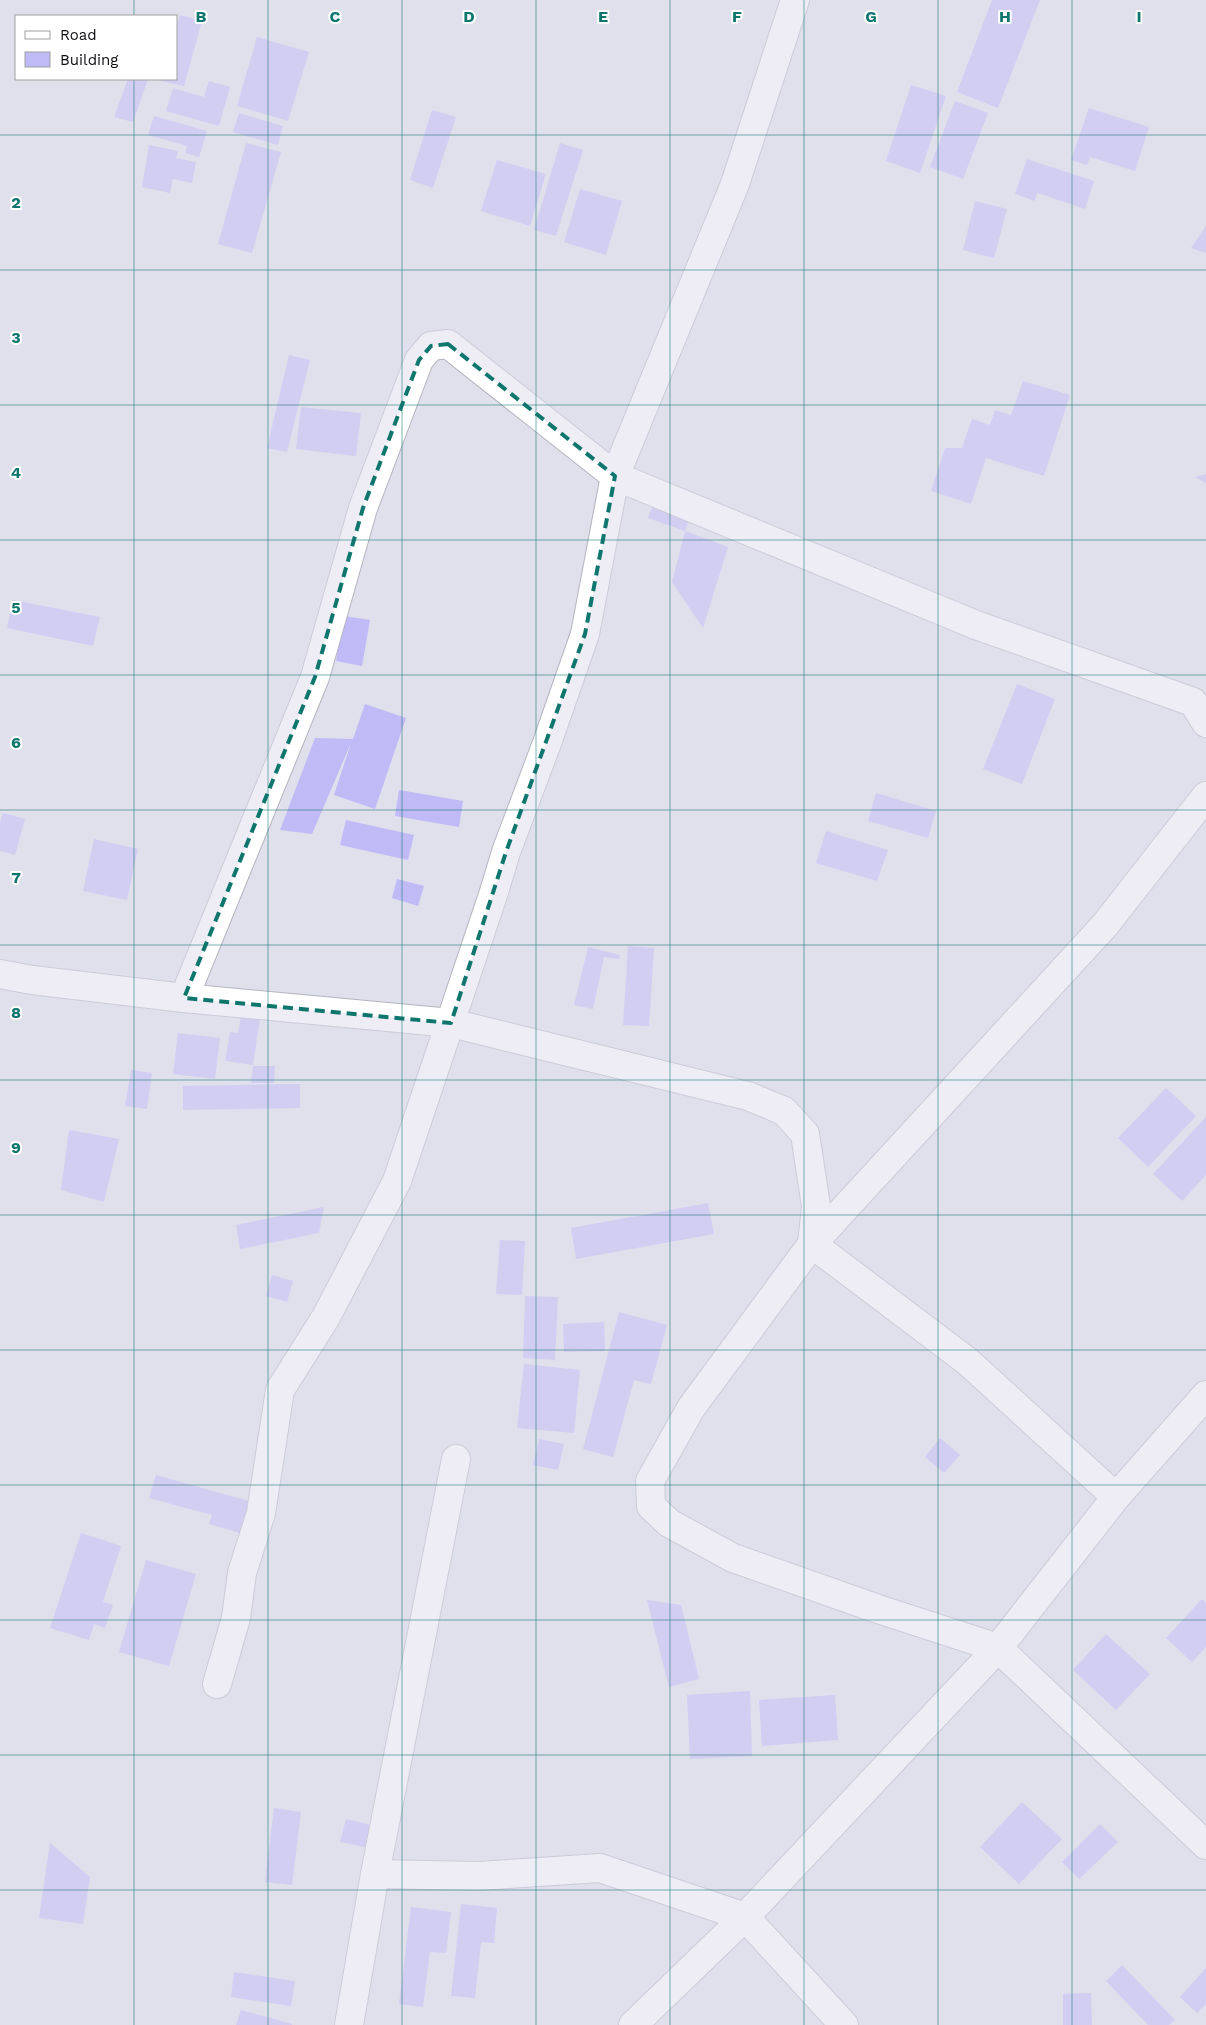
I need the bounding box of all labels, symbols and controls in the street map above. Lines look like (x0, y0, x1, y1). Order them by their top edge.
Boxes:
text: B (196, 7, 207, 26)
text: C (330, 7, 341, 26)
text: D (463, 7, 475, 26)
text: E (598, 7, 608, 26)
text: F (732, 7, 742, 26)
text: G (865, 7, 877, 26)
text: H (999, 7, 1011, 26)
text: I (1136, 7, 1142, 26)
legend (15, 15, 178, 80)
text: Road (60, 26, 97, 44)
text: Building (60, 51, 118, 69)
text: 2 (11, 193, 21, 212)
text: 3 (11, 328, 21, 347)
text: 4 (11, 463, 21, 482)
text: 5 (11, 598, 21, 617)
text: 6 (11, 733, 21, 752)
text: 7 (11, 868, 21, 887)
text: 8 (11, 1003, 21, 1022)
text: 9 (11, 1138, 21, 1157)

